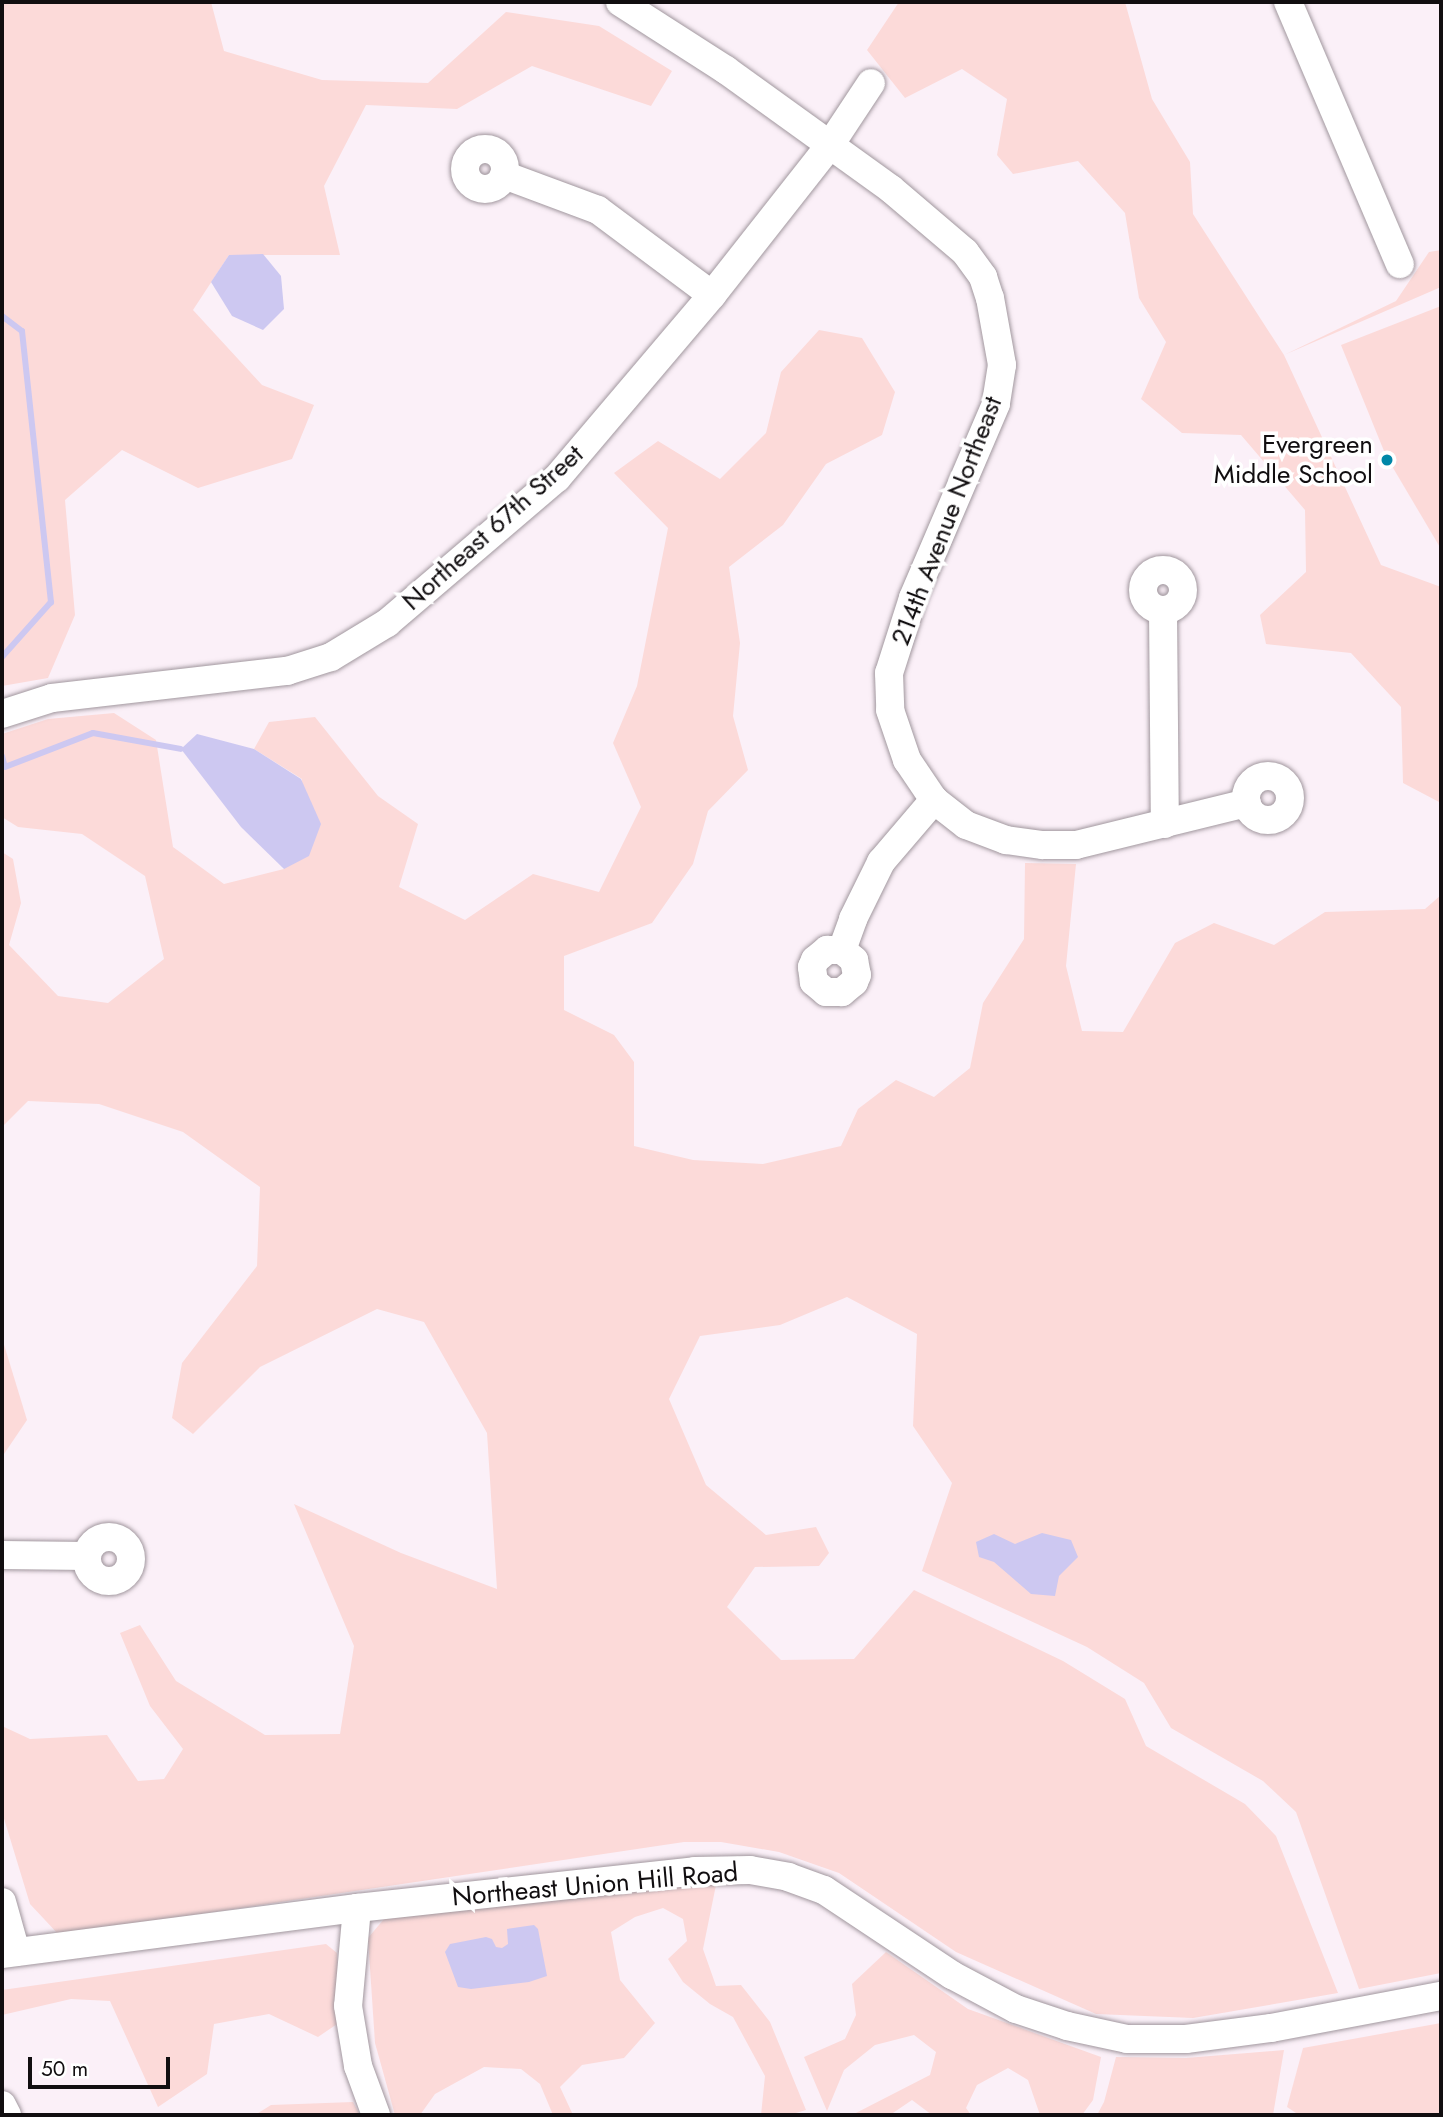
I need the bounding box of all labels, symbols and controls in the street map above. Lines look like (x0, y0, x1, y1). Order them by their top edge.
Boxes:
street label: 214th Avenue Northeast (885, 392, 1009, 650)
place label: Evergreen Middle School (1214, 429, 1373, 490)
street label: Northeast 67th Street (396, 439, 590, 617)
marker: Evergreen Middle School (1379, 452, 1395, 468)
street label: Northeast Union Hill Road (451, 1857, 739, 1913)
scale bar (32, 2044, 173, 2088)
text: 50 m (41, 2054, 88, 2084)

